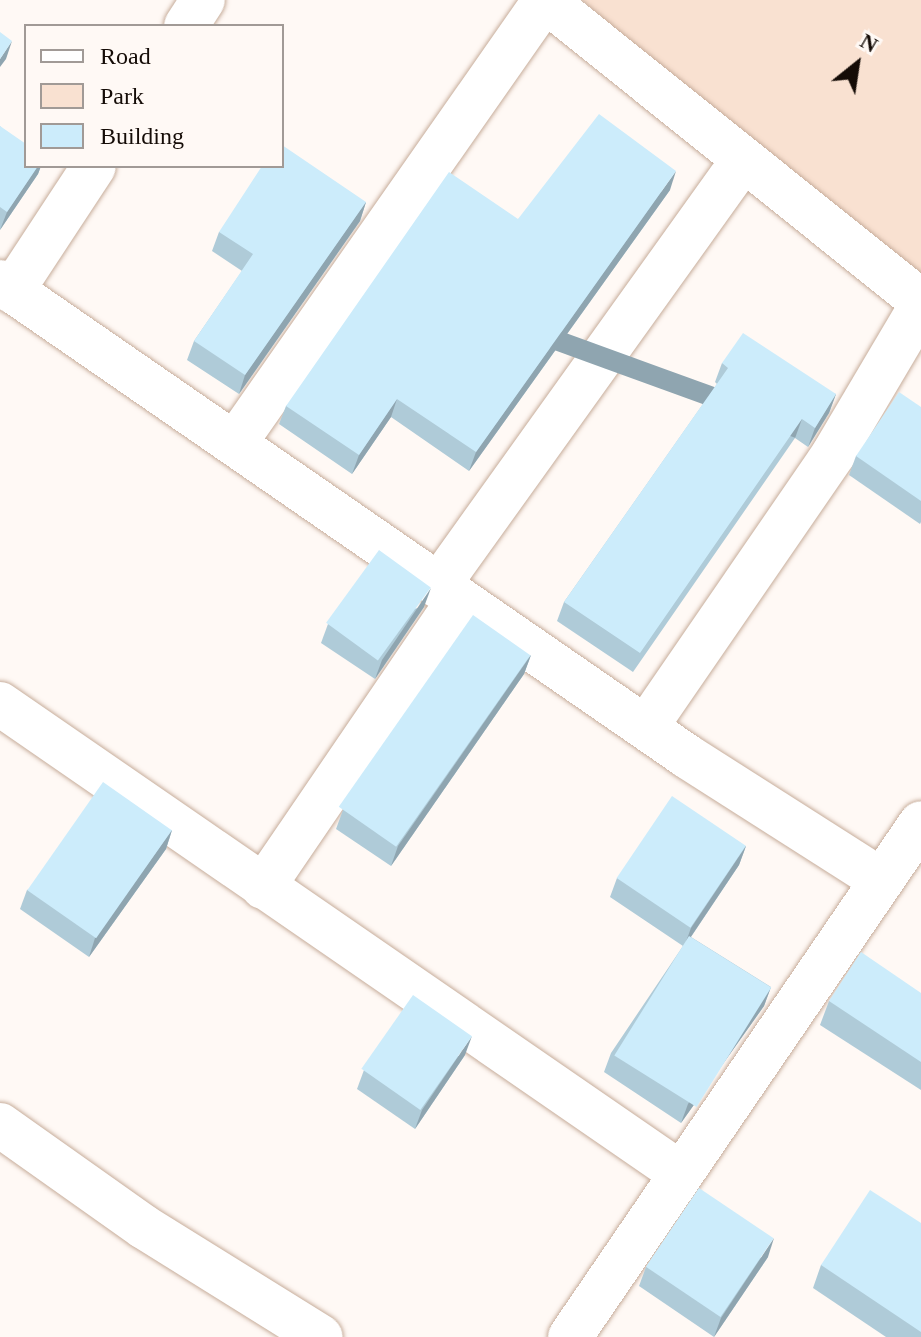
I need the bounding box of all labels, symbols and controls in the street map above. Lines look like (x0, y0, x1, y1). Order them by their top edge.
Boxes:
legend (24, 24, 284, 168)
north arrow (817, 24, 897, 104)
text: N (856, 28, 882, 58)
text: Road (100, 43, 151, 69)
text: Park (100, 83, 144, 109)
text: Building (100, 123, 184, 149)

